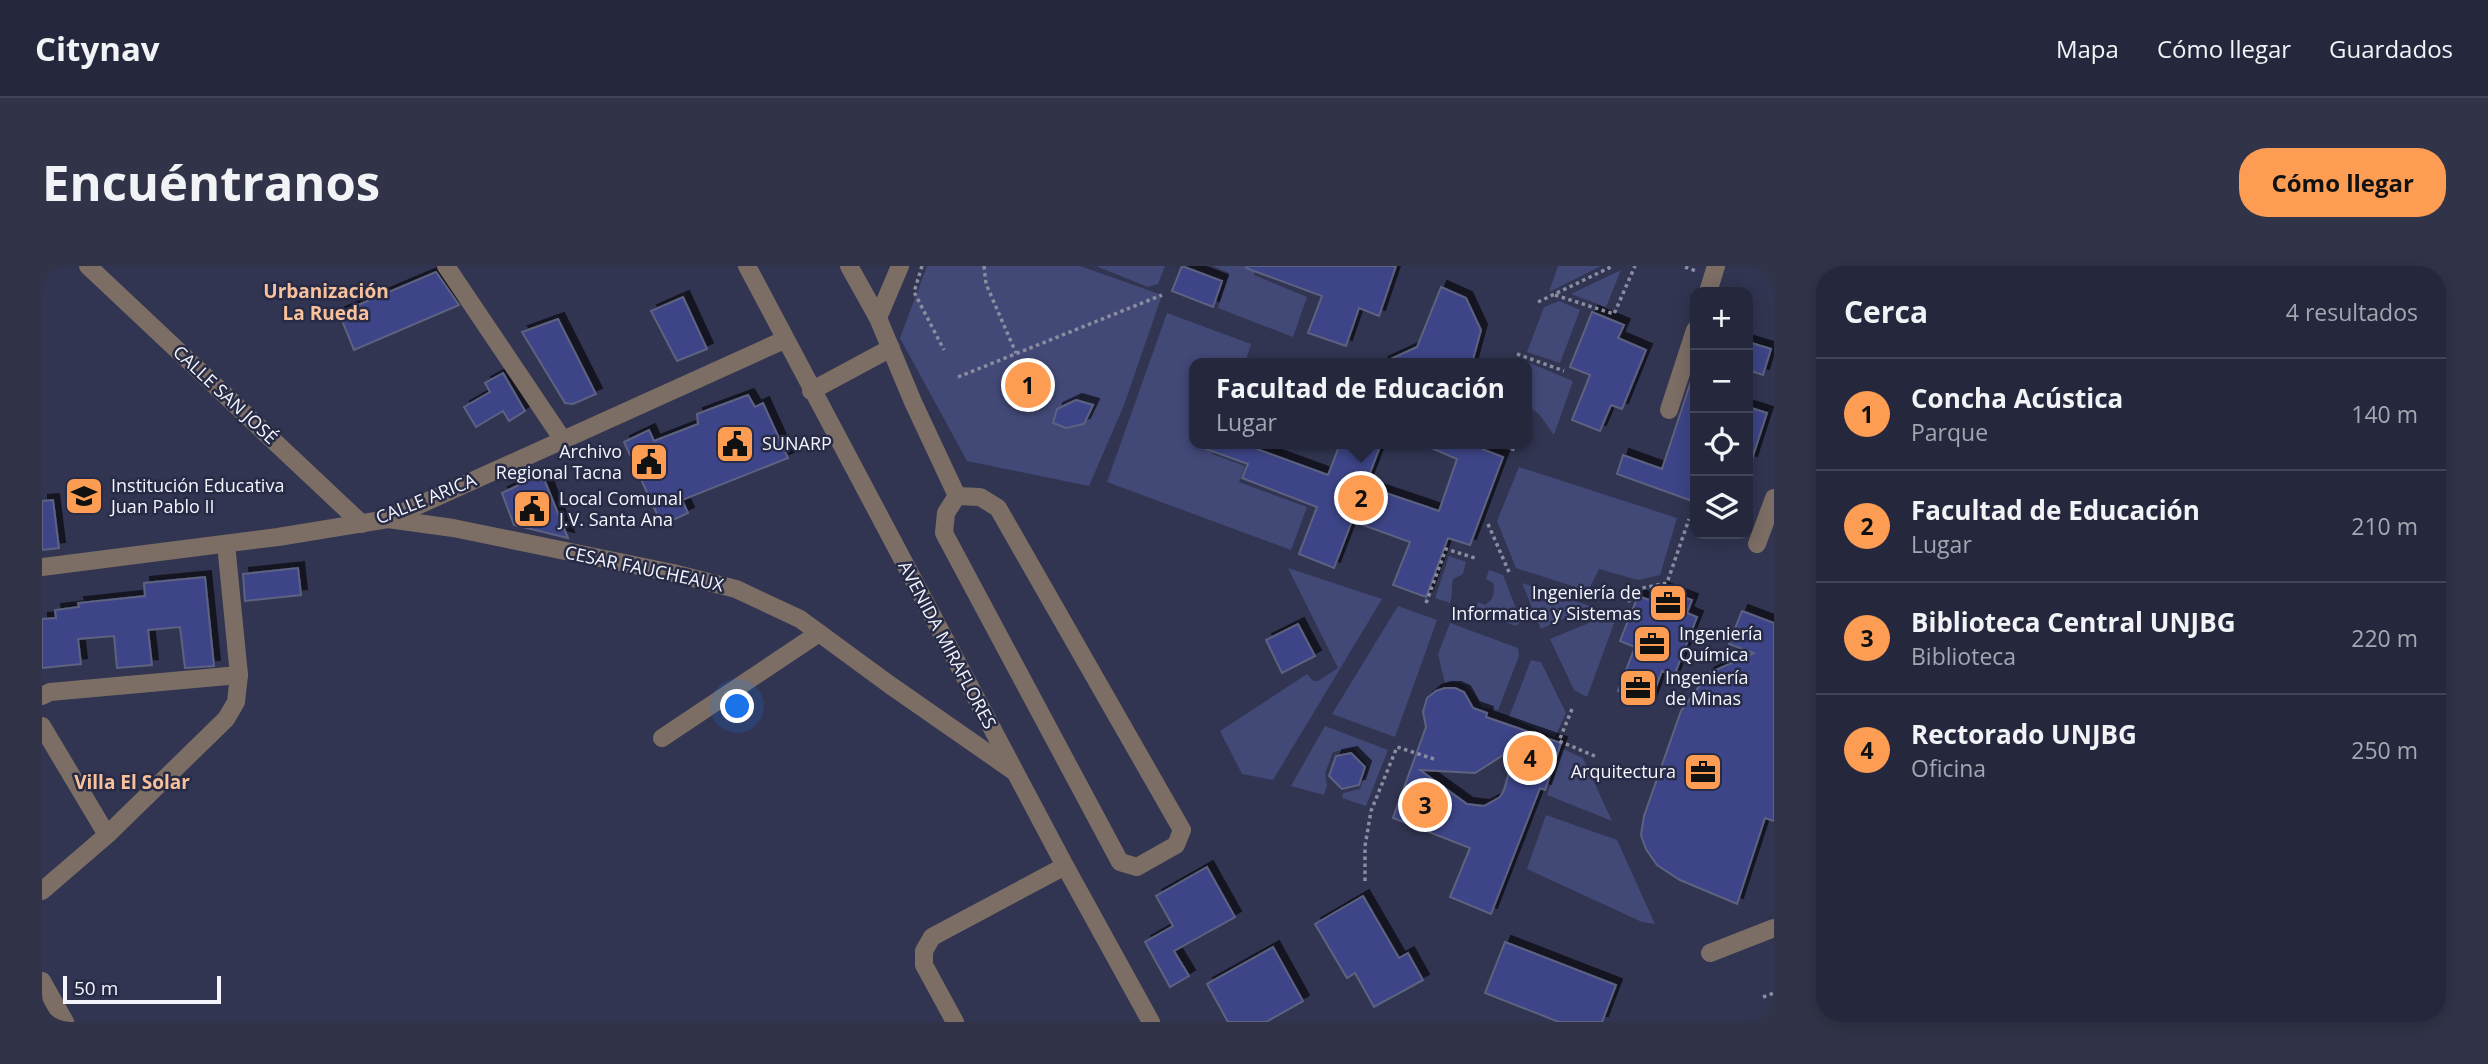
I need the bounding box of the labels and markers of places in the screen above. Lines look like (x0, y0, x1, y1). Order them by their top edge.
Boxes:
pin: 1 (1005, 359, 1051, 411)
public building icon: SUNARP (714, 423, 756, 465)
place label: SUNARP (762, 431, 832, 455)
place label: Archivo Regional Tacna (496, 439, 622, 484)
public building icon: Archivo Regional Tacna (628, 441, 670, 483)
pin: 2 (1338, 472, 1384, 524)
place label: Institución Educativa Juan Pablo II (109, 473, 284, 518)
school or university icon: Institución Educativa Juan Pablo II (63, 475, 105, 517)
place label: Local Comunal J.V. Santa Ana (557, 486, 683, 531)
public building icon: Local Comunal J.V. Santa Ana (511, 488, 553, 530)
place label: Ingeniería de Informatica y Sistemas (1451, 580, 1641, 625)
office icon: Ingeniería de Informatica y Sistemas (1647, 582, 1689, 624)
place label: Ingeniería Química (1679, 621, 1763, 666)
office icon: Ingeniería Química (1631, 623, 1673, 665)
place label: Ingeniería de Minas (1665, 665, 1749, 710)
office icon: Ingeniería de Minas (1617, 667, 1659, 709)
pin: 4 (1507, 732, 1553, 784)
office icon: Arquitectura (1682, 751, 1724, 793)
place label: Arquitectura (1571, 759, 1676, 783)
pin: 3 (1402, 779, 1448, 831)

